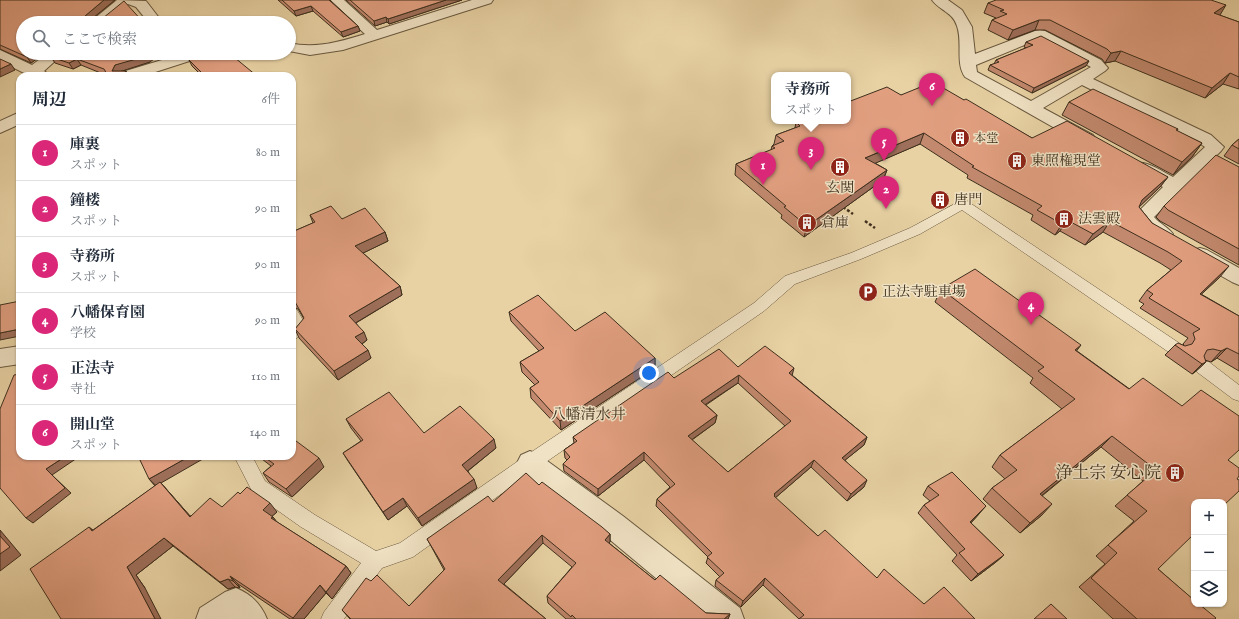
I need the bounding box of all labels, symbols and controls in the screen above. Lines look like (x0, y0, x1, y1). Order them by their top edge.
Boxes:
search box (16, 16, 296, 60)
icon: search (30, 27, 52, 49)
text: ここで検索 (62, 30, 137, 49)
popup (771, 72, 851, 124)
pin: 6 (919, 73, 945, 106)
text: 寺務所 (785, 80, 830, 99)
text: 周辺 (32, 90, 66, 111)
text: 6件 (262, 91, 280, 108)
text: スポット (785, 102, 837, 119)
building icon: 本堂 (949, 127, 971, 149)
pin: 5 (871, 128, 897, 161)
place label: 本堂 (974, 131, 998, 146)
text: 庫裏 (70, 135, 100, 154)
pin: 3 (798, 137, 824, 170)
text: 1 (43, 144, 47, 161)
text: 80 m (256, 144, 280, 161)
building icon: 東照権現堂 (1006, 150, 1028, 172)
pin: 1 (750, 152, 776, 185)
place label: 東照権現堂 (1031, 152, 1101, 170)
building icon: 玄関 (829, 156, 851, 178)
text: スポット (70, 157, 122, 174)
pin: 2 (873, 176, 899, 209)
place label: 玄関 (826, 179, 854, 197)
building icon: 唐門 (929, 189, 951, 211)
text: 鐘楼 (70, 191, 100, 210)
place label: 唐門 (954, 191, 982, 209)
text: 2 (42, 200, 48, 217)
text: 90 m (255, 200, 280, 217)
building icon: 法雲殿 (1053, 208, 1075, 230)
place label: 法雲殿 (1078, 210, 1120, 228)
building icon: 倉庫 (796, 212, 818, 234)
text: スポット (70, 213, 122, 230)
place label: 倉庫 (821, 214, 849, 232)
text: 寺務所 (70, 247, 115, 266)
text: 3 (43, 256, 47, 273)
text: 90 m (255, 256, 280, 273)
text: スポット (70, 269, 122, 286)
parking icon: 正法寺駐車場 (857, 281, 879, 303)
place label: 正法寺駐車場 (882, 283, 966, 301)
pin: 4 (1018, 292, 1044, 325)
text: 八幡保育園 (70, 303, 145, 322)
text: 4 (42, 312, 48, 329)
text: 90 m (255, 312, 280, 329)
text: 学校 (70, 325, 96, 342)
text: 正法寺 (70, 359, 115, 378)
your location (639, 363, 659, 383)
text: 5 (43, 368, 47, 385)
text: 110 m (251, 368, 280, 385)
text: 寺社 (70, 381, 96, 398)
district label: 八幡清水井 (550, 405, 626, 424)
text: 開山堂 (70, 415, 115, 434)
text: 6 (42, 424, 48, 441)
text: 140 m (250, 424, 280, 441)
text: スポット (70, 437, 122, 454)
building icon: 浄土宗 安心院 (1164, 462, 1186, 484)
place label: 浄土宗 安心院 (1055, 463, 1161, 484)
map controls (1191, 499, 1227, 607)
button: + (1191, 499, 1227, 535)
button: − (1191, 535, 1227, 571)
button: layers (1191, 571, 1227, 607)

